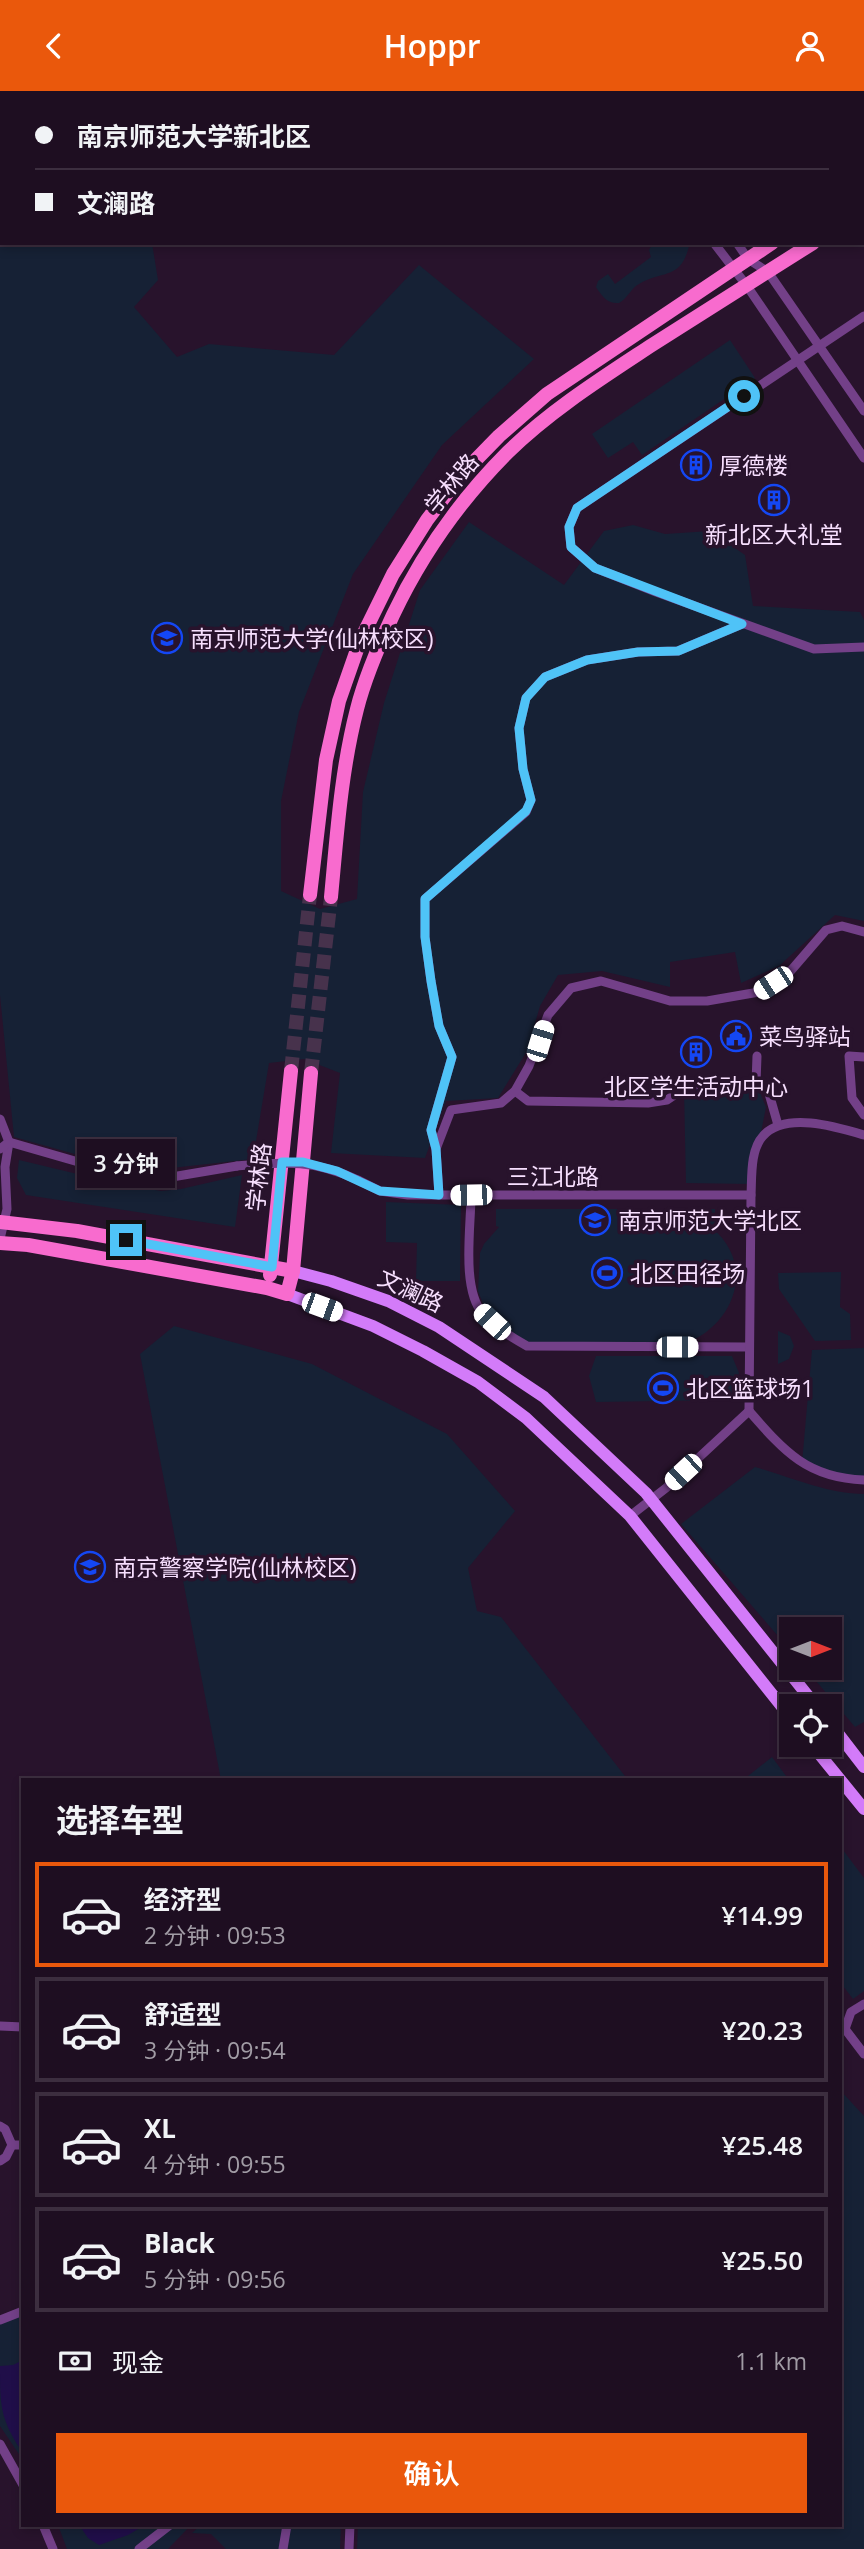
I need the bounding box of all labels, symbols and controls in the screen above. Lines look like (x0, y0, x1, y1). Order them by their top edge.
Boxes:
text: Hoppr (383, 24, 481, 67)
icon: back (35, 27, 73, 65)
icon: person (791, 27, 829, 65)
text: 南京师范大学新北区 (77, 118, 311, 154)
text: 文澜路 (77, 185, 155, 221)
route start (728, 380, 760, 412)
street label: 学林路 (417, 446, 485, 520)
building icon: 厚德楼 (679, 448, 713, 482)
place label: 厚德楼 (719, 449, 788, 481)
building icon: 新北区大礼堂 (757, 483, 791, 517)
place label: 新北区大礼堂 (705, 518, 843, 550)
school or university icon: 南京师范大学(仙林校区) (150, 621, 184, 655)
place label: 南京师范大学(仙林校区) (190, 622, 434, 654)
car (750, 963, 797, 1003)
car (524, 1018, 557, 1064)
public building icon: 菜鸟驿站 (719, 1019, 753, 1053)
place label: 菜鸟驿站 (759, 1020, 851, 1052)
building icon: 北区学生活动中心 (679, 1035, 713, 1069)
place label: 北区学生活动中心 (604, 1070, 788, 1102)
callout: 3 分钟 (77, 1139, 175, 1187)
street label: 学林路 (238, 1141, 278, 1213)
text: 3 分钟 (93, 1147, 159, 1179)
street label: 三江北路 (507, 1160, 599, 1192)
car (450, 1184, 493, 1206)
school or university icon: 南京师范大学北区 (578, 1203, 612, 1237)
place label: 南京师范大学北区 (618, 1204, 802, 1236)
route end (110, 1224, 142, 1256)
sports icon: 北区田径场 (590, 1256, 624, 1290)
place label: 北区田径场 (630, 1257, 745, 1289)
street label: 文澜路 (373, 1261, 449, 1319)
car (299, 1290, 346, 1324)
car (470, 1300, 515, 1344)
car (657, 1337, 699, 1358)
sports icon: 北区篮球场1 (646, 1371, 680, 1405)
place label: 北区篮球场1 (686, 1372, 814, 1404)
car (661, 1450, 706, 1494)
school or university icon: 南京警察学院(仙林校区) (73, 1550, 107, 1584)
place label: 南京警察学院(仙林校区) (113, 1551, 357, 1583)
north arrow (779, 1617, 842, 1680)
map controls (779, 1617, 842, 1757)
button: locate (779, 1694, 842, 1757)
text: 选择车型 (56, 1798, 184, 1841)
text: 经济型 (144, 1881, 222, 1917)
icon: car (60, 1883, 123, 1946)
text: ¥14.99 (722, 1897, 803, 1933)
text: 2 分钟 · 09:53 (144, 1919, 286, 1951)
text: 舒适型 (144, 1996, 222, 2032)
icon: car (60, 1998, 123, 2061)
text: ¥20.23 (722, 2012, 803, 2048)
text: 3 分钟 · 09:54 (144, 2034, 286, 2066)
text: XL (144, 2110, 176, 2146)
icon: car (60, 2113, 123, 2176)
text: ¥25.48 (722, 2127, 803, 2163)
text: 4 分钟 · 09:55 (144, 2148, 286, 2180)
text: Black (144, 2225, 215, 2261)
icon: car (60, 2228, 123, 2291)
text: ¥25.50 (722, 2242, 803, 2278)
text: 5 分钟 · 09:56 (144, 2263, 286, 2295)
icon: cash (56, 2342, 94, 2380)
text: 现金 (112, 2344, 164, 2380)
text: 1.1 km (735, 2345, 807, 2377)
button: 确认 (56, 2433, 807, 2513)

